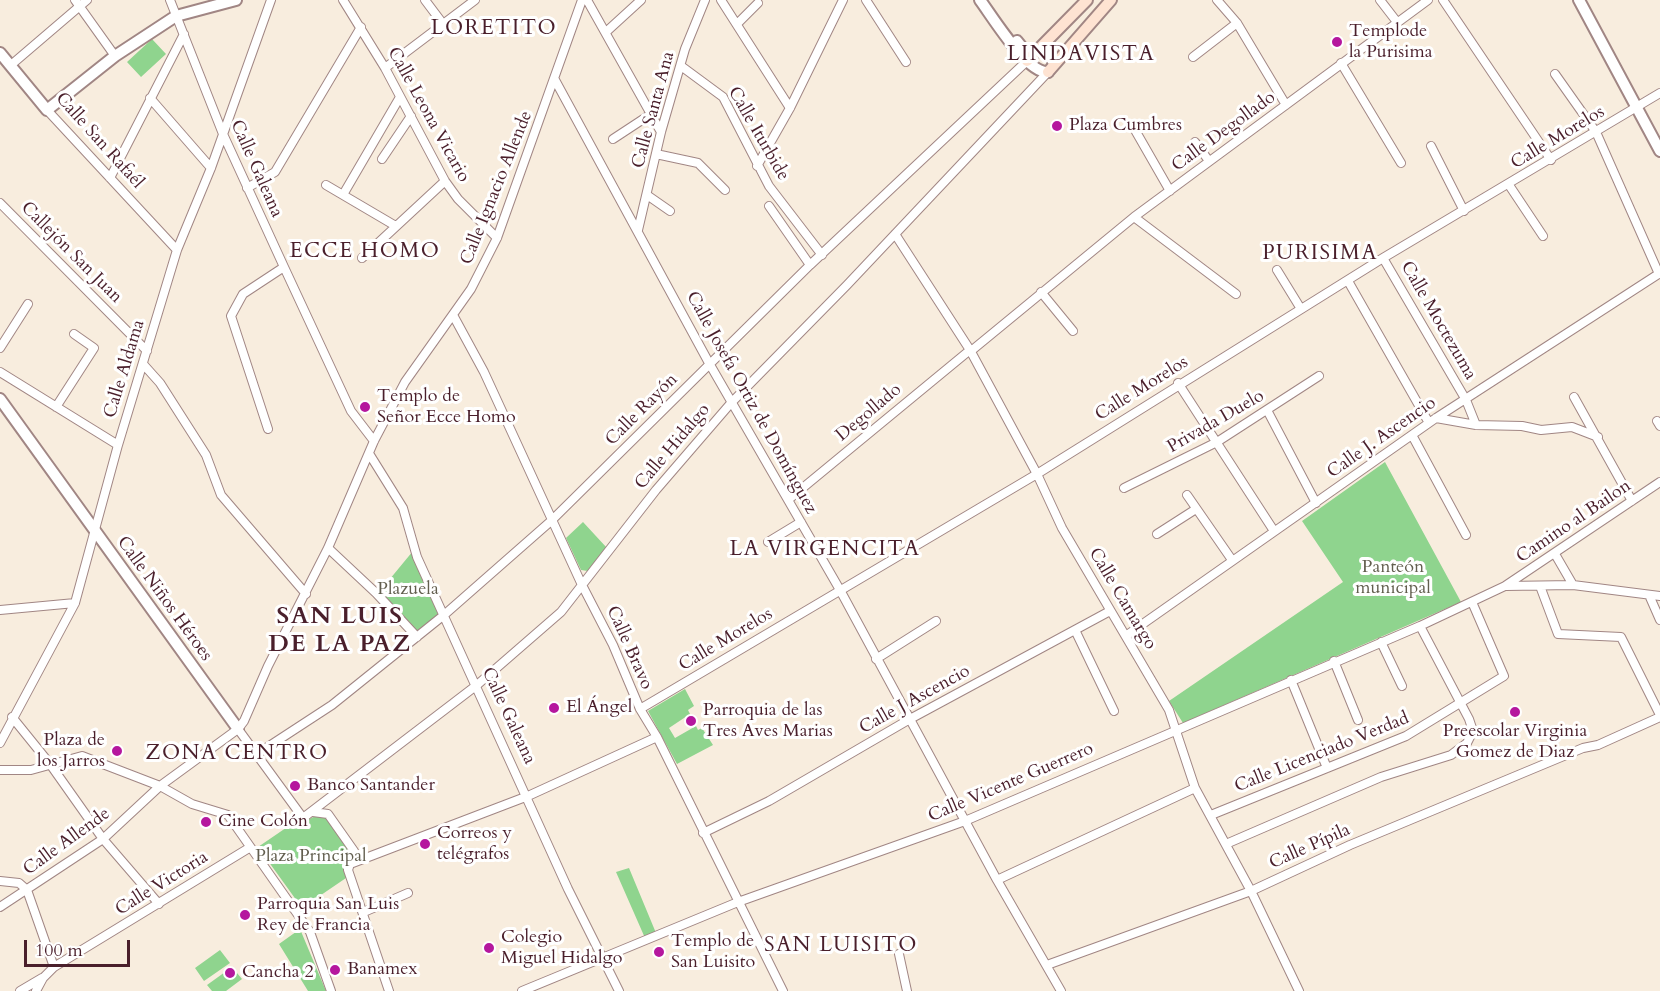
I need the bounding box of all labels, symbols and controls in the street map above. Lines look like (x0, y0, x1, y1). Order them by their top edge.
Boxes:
district label: LORETITO (431, 16, 557, 42)
place label: Templode la Purisima (1349, 21, 1432, 63)
marker: Templode la Purisima (1330, 35, 1344, 49)
district label: LINDAVISTA (1007, 42, 1155, 68)
street label: Calle Leona Vicario (382, 44, 474, 186)
street label: Calle Santa Ana (628, 49, 680, 171)
street label: Calle Iturbide (723, 83, 793, 185)
street label: Calle Degollado (1168, 87, 1280, 177)
street label: Calle San Rafaél (50, 89, 148, 193)
street label: Calle Morelos (1507, 102, 1609, 174)
street label: Calle Ignacio Allende (456, 108, 538, 268)
place label: Plaza Cumbres (1069, 115, 1182, 137)
street label: Calle Galeana (225, 117, 287, 221)
marker: Plaza Cumbres (1050, 119, 1064, 133)
street label: Callejón San Juan (16, 198, 126, 308)
district label: ECCE HOMO (290, 239, 440, 265)
district label: PURISIMA (1262, 241, 1378, 267)
street label: Calle Moctezuma (1395, 258, 1481, 384)
street label: Calle Josefa Ortiz de Domínguez (681, 288, 821, 518)
street label: Calle Aldama (100, 317, 150, 421)
street label: Calle Morelos (1092, 352, 1192, 426)
street label: Calle Rayón (601, 369, 683, 451)
street label: Degollado (832, 379, 906, 447)
place label: Templo de Señor Ecce Homo (377, 386, 516, 428)
street label: Privada Duelo (1164, 386, 1268, 458)
street label: Calle J. Ascencio (1324, 393, 1440, 483)
marker: Templo de Señor Ecce Homo (358, 400, 372, 414)
street label: Calle Hidalgo (631, 400, 715, 494)
street label: Camino al Bailon (1513, 476, 1635, 568)
street label: Calle Niños Héroes (112, 533, 216, 665)
district label: LA VIRGENCITA (730, 537, 920, 563)
street label: Calle Camargo (1083, 544, 1161, 654)
park label: Panteón municipal (1355, 557, 1431, 600)
park label: Plazuela (377, 579, 439, 601)
district label: SAN LUIS DE LA PAZ (268, 603, 412, 659)
street label: Calle Bravo (601, 603, 657, 693)
street label: Calle Morelos (675, 604, 777, 676)
street label: Calle J Ascencio (856, 661, 974, 739)
street label: Calle Galeana (476, 664, 540, 768)
place label: El Ángel (566, 697, 632, 719)
place label: Parroquia de las Tres Aves Marias (703, 700, 833, 742)
marker: El Ángel (547, 701, 561, 715)
marker: Preescolar Virginia Gomez de Diaz (1508, 705, 1522, 719)
street label: Calle Licenciado Verdad (1232, 708, 1412, 798)
marker: Parroquia de las Tres Aves Marias (684, 714, 698, 728)
place label: Preescolar Virginia Gomez de Diaz (1443, 721, 1587, 764)
place label: Plaza de los Jarros (37, 730, 105, 772)
street label: Calle Vicente Guerrero (925, 738, 1097, 828)
district label: ZONA CENTRO (145, 741, 329, 767)
marker: Plaza de los Jarros (110, 744, 124, 758)
place label: Banco Santander (307, 775, 435, 797)
marker: Banco Santander (288, 779, 302, 793)
street label: Calle Allende (19, 803, 115, 881)
place label: Cine Colón (218, 811, 308, 833)
marker: Cine Colón (199, 815, 213, 829)
street label: Calle Pípila (1266, 820, 1354, 874)
place label: Correos y telégrafos (437, 823, 512, 866)
marker: Correos y telégrafos (418, 837, 432, 851)
park label: Plaza Principal (255, 846, 367, 868)
street label: Calle Victoria (112, 847, 212, 921)
place label: Parroquia San Luis Rey de Francia (257, 894, 399, 936)
marker: Parroquia San Luis Rey de Francia (238, 908, 252, 922)
place label: Colegio Miguel Hidalgo (501, 927, 622, 970)
scale bar (27, 928, 134, 966)
place label: Templo de San Luisito (671, 931, 755, 974)
district label: SAN LUISITO (764, 933, 918, 959)
text: 100 m (35, 938, 83, 963)
marker: Colegio Miguel Hidalgo (482, 941, 496, 955)
marker: Templo de San Luisito (652, 945, 666, 959)
place label: Banamex (347, 959, 417, 981)
place label: Cancha 2 (242, 962, 314, 984)
marker: Banamex (328, 963, 342, 977)
marker: Cancha 2 (223, 966, 237, 980)

